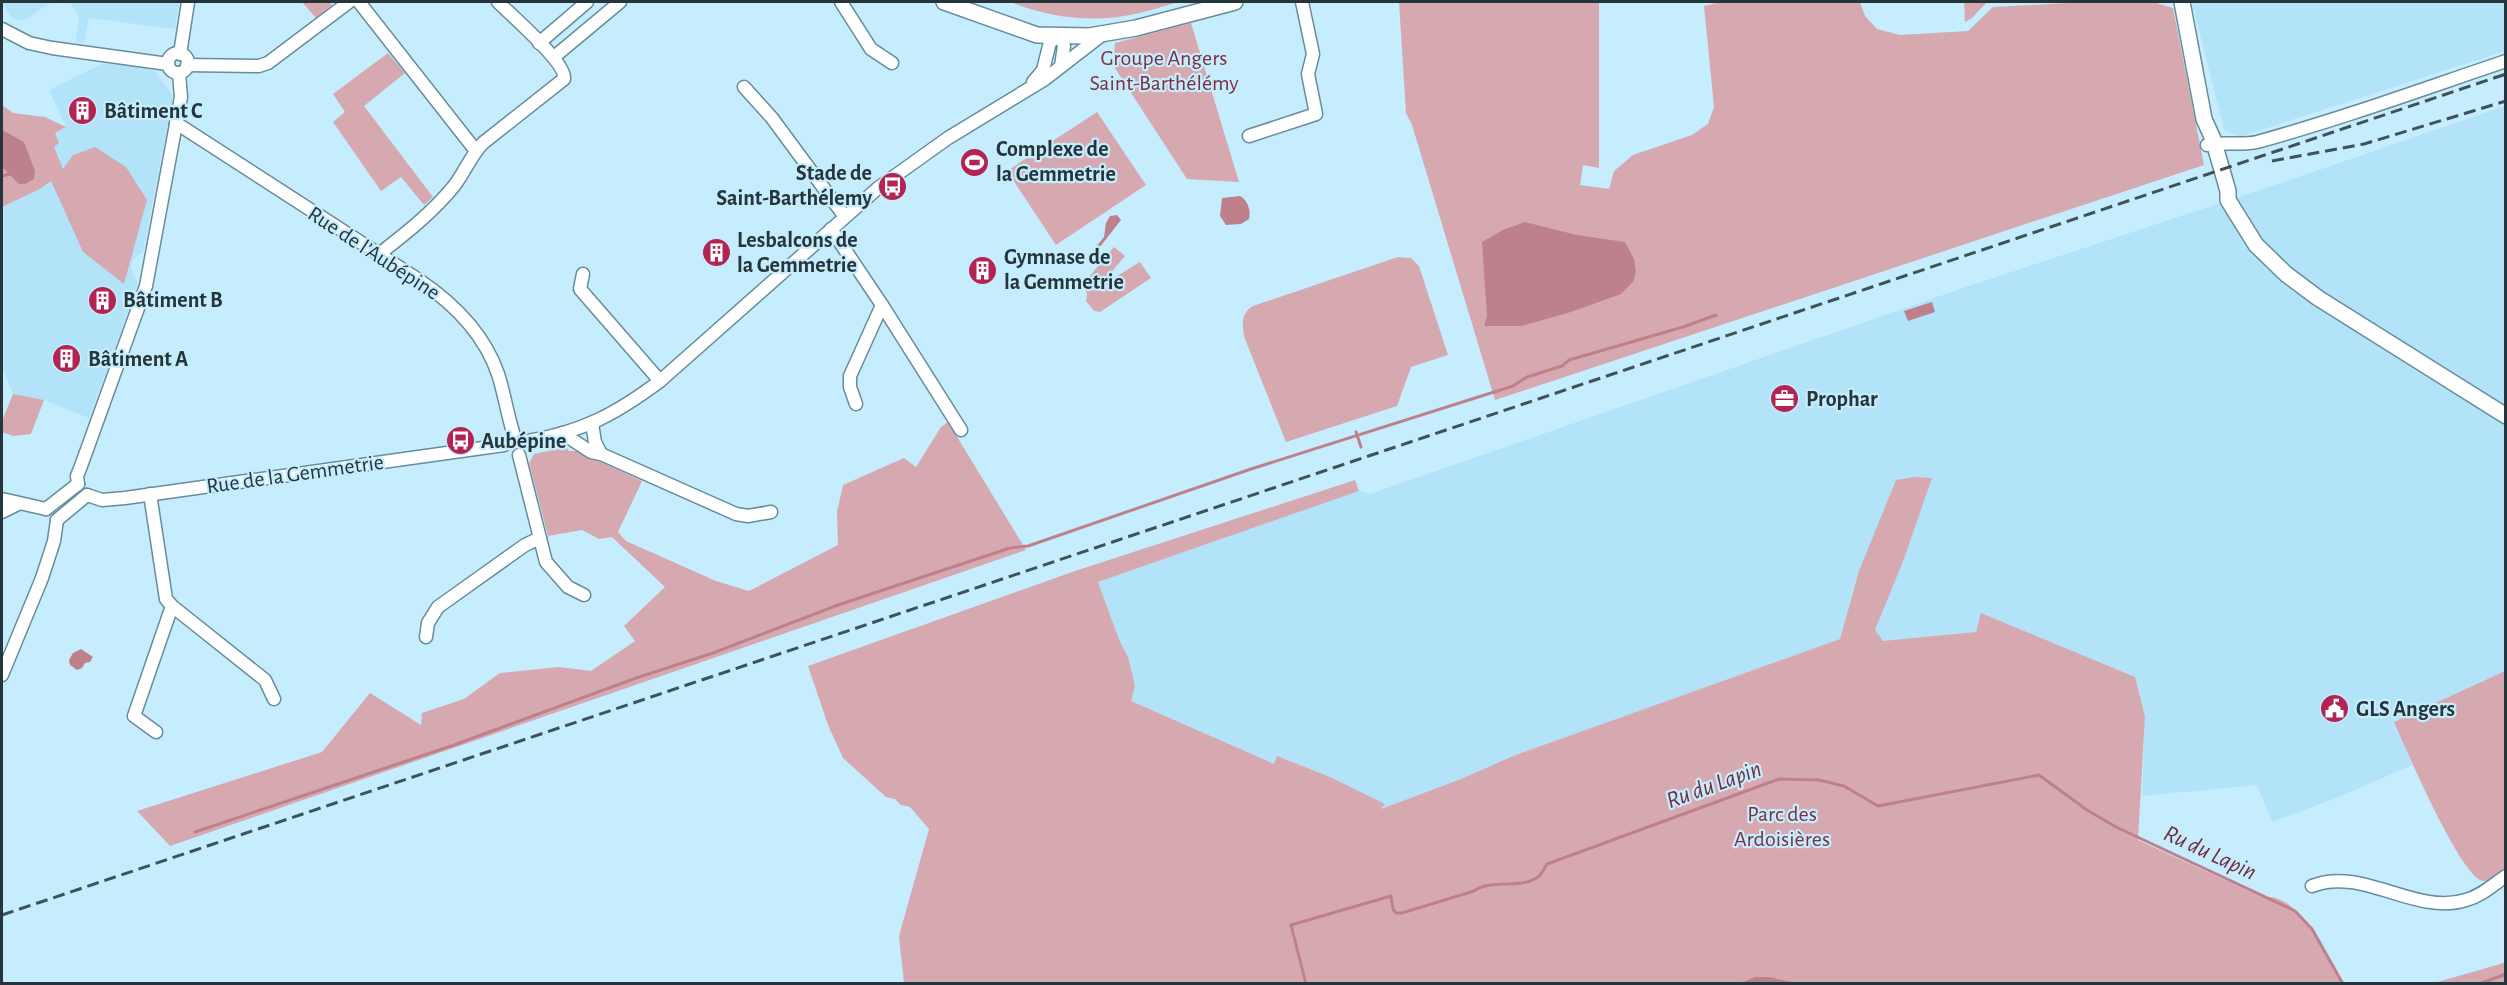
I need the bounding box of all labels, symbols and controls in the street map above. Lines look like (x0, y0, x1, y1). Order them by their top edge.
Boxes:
park label: Groupe Angers Saint-Barthélémy (1089, 47, 1239, 94)
building icon: Bâtiment C (67, 95, 99, 127)
place label: Bâtiment C (104, 100, 203, 122)
place label: Complexe de la Gemmetrie (996, 138, 1116, 185)
sports icon: Complexe de la Gemmetrie (959, 146, 991, 178)
place label: Stade de Saint-Barthélemy (716, 162, 872, 210)
bus stop icon: Stade de Saint-Barthélemy (877, 170, 909, 202)
street label: Rue de l’Aubépine (304, 202, 444, 304)
place label: Lesbalcons de la Gemmetrie (737, 229, 858, 276)
building icon: Lesbalcons de la Gemmetrie (700, 237, 732, 269)
place label: Gymnase de la Gemmetrie (1004, 246, 1124, 293)
building icon: Gymnase de la Gemmetrie (967, 254, 999, 286)
building icon: Bâtiment B (86, 284, 118, 316)
place label: Bâtiment B (123, 289, 223, 311)
building icon: Bâtiment A (51, 343, 83, 375)
place label: Bâtiment A (88, 348, 188, 370)
office icon: Prophar (1769, 383, 1801, 415)
place label: Prophar (1806, 388, 1878, 410)
bus stop icon: Aubépine (444, 425, 476, 457)
place label: Aubépine (481, 430, 566, 452)
street label: Rue de la Gemmetrie (205, 451, 385, 497)
public building icon: GLS Angers (2319, 693, 2351, 725)
place label: GLS Angers (2356, 698, 2455, 720)
water label: Ru du Lapin (1663, 757, 1765, 813)
park label: Parc des Ardoisières (1734, 803, 1830, 850)
water label: Ru du Lapin (2160, 821, 2260, 885)

